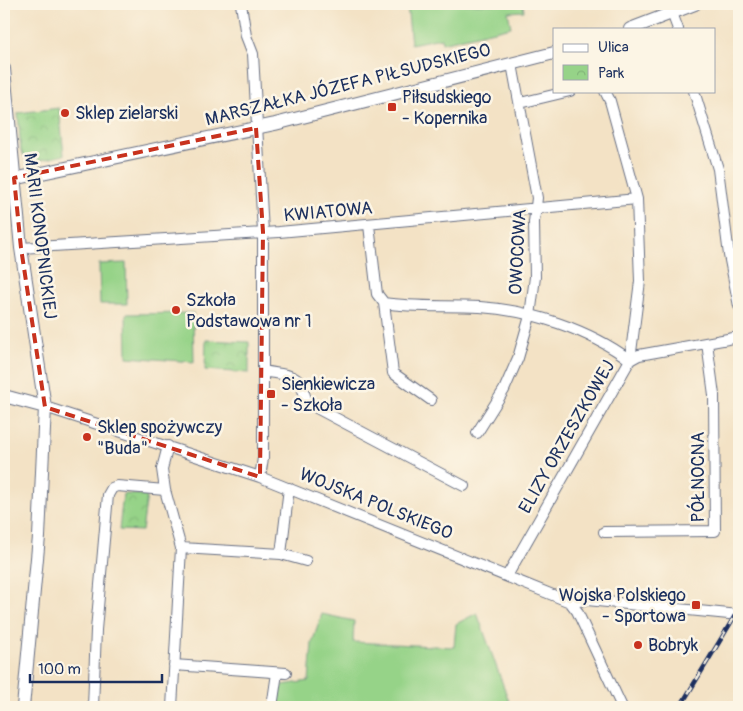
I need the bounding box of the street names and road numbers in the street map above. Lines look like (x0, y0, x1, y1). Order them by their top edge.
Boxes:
street label: MARSZAŁKA JÓZEFA PIŁSUDSKIEGO (203, 37, 493, 132)
street label: MARII KONOPNICKIEJ (18, 152, 62, 320)
street label: KWIATOWA (283, 197, 374, 227)
street label: OWOCOWA (504, 208, 532, 296)
street label: ELIZY ORZESZKOWEJ (514, 356, 620, 518)
street label: PÓŁNOCNA (686, 431, 710, 522)
street label: WOJSKA POLSKIEGO (296, 463, 456, 545)

